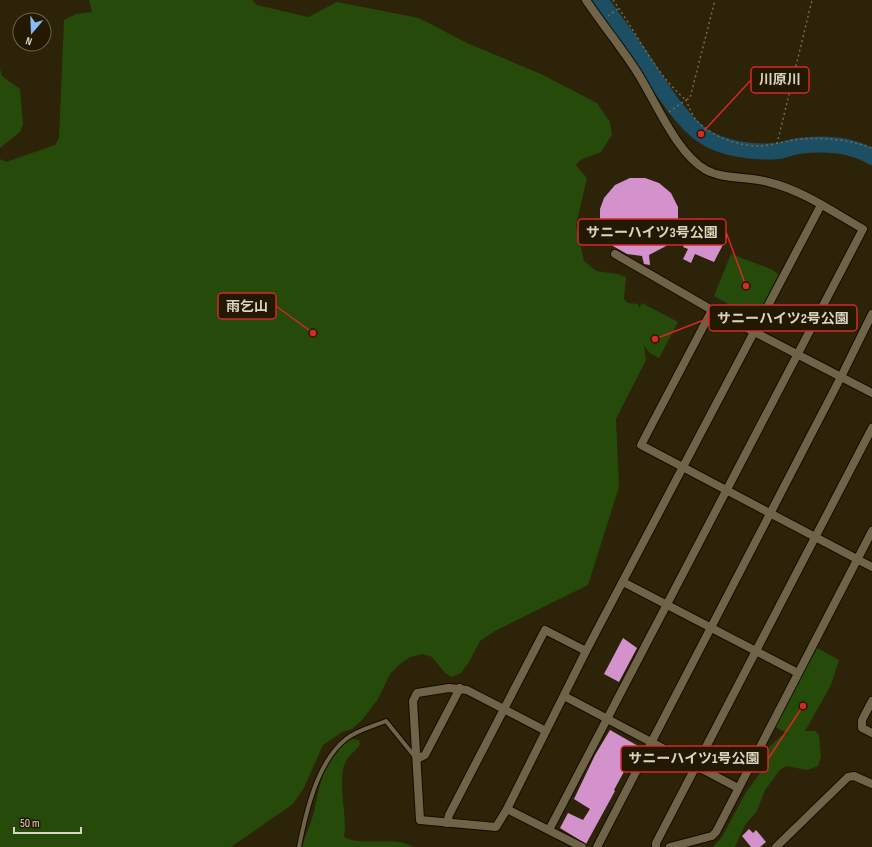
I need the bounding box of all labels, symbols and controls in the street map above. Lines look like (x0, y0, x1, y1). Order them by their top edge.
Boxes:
north arrow (12, 12, 52, 52)
text: N (24, 34, 34, 48)
callout: 川原川 (751, 67, 809, 93)
text: 川原川 (759, 71, 801, 88)
callout: サニーハイツ3号公園 (578, 219, 726, 245)
text: サニーハイツ3号公園 (586, 224, 718, 241)
callout: 雨乞山 (218, 293, 276, 319)
text: 雨乞山 (226, 298, 268, 315)
callout: サニーハイツ2号公園 (709, 305, 857, 331)
text: サニーハイツ2号公園 (717, 310, 849, 327)
callout: サニーハイツ1号公園 (621, 746, 768, 772)
text: サニーハイツ1号公園 (629, 750, 759, 767)
scale bar (14, 809, 81, 835)
text: 50 m (20, 816, 40, 831)

